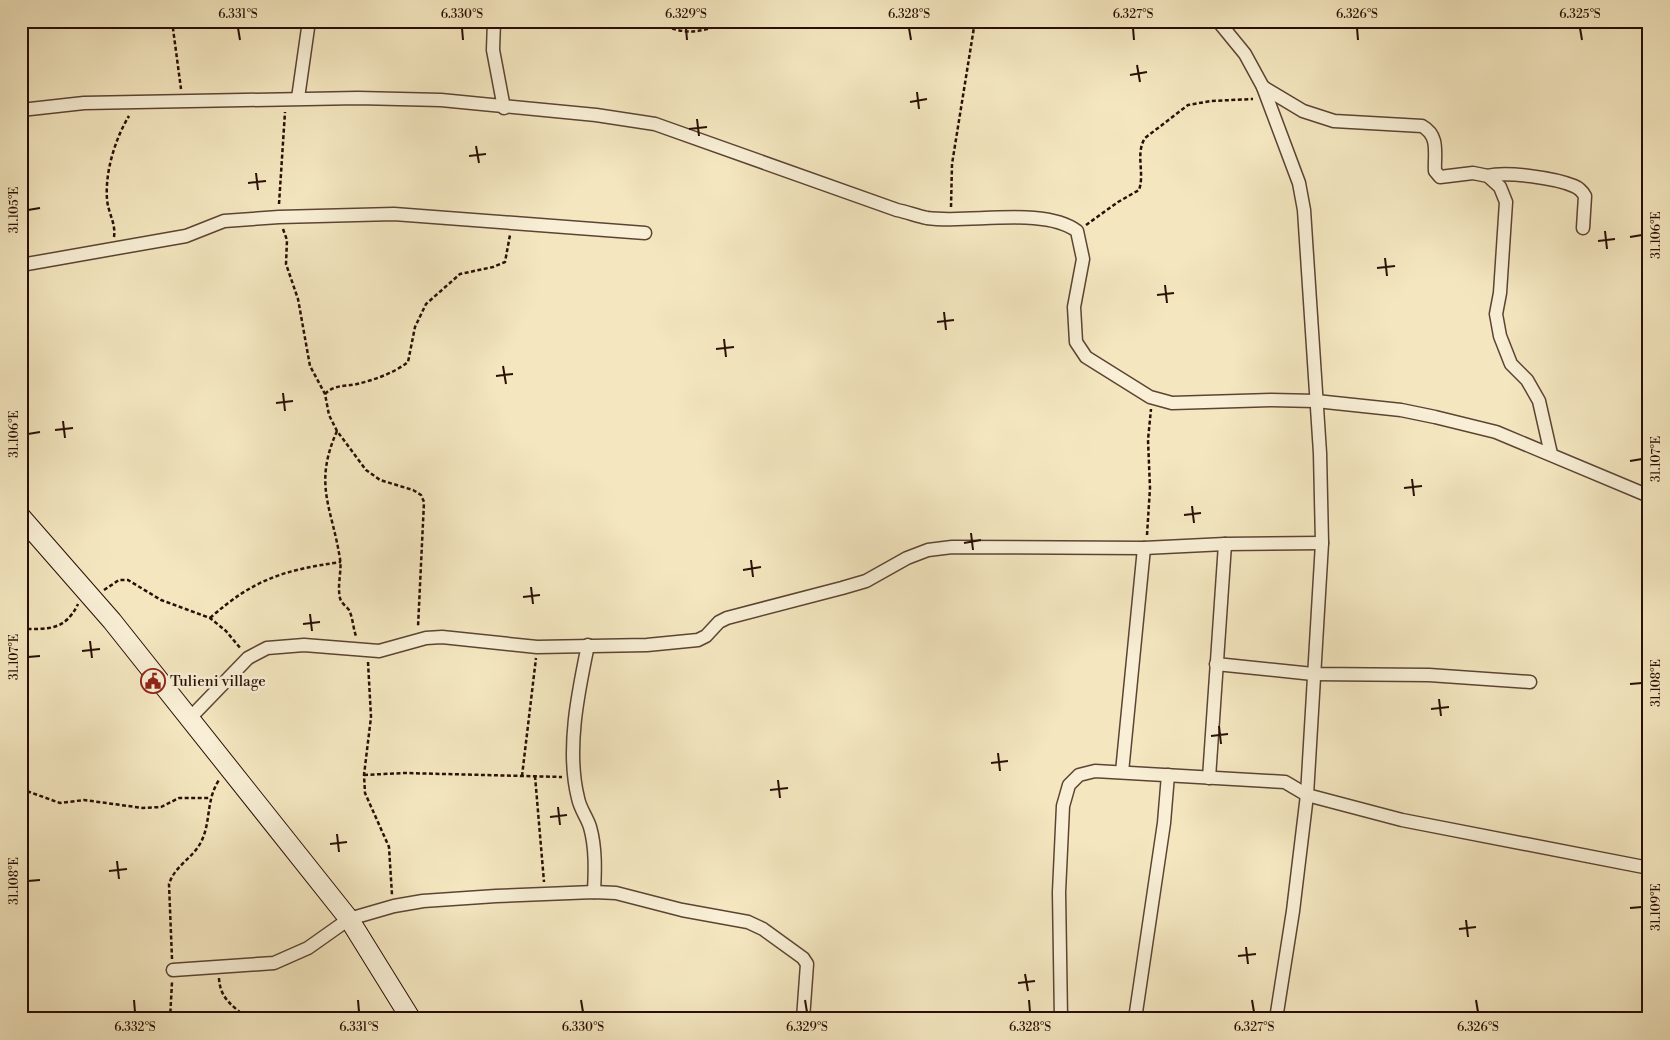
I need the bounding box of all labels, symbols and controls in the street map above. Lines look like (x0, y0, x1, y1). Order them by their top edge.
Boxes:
text: 6.331°S (218, 7, 258, 22)
text: 6.330°S (441, 7, 483, 22)
text: 6.329°S (665, 7, 707, 22)
text: 6.328°S (888, 7, 930, 22)
text: 6.327°S (1113, 7, 1153, 22)
text: 6.326°S (1336, 7, 1378, 22)
text: 6.325°S (1559, 7, 1601, 22)
text: 31.105°E (7, 187, 22, 233)
text: 31.106°E (1649, 211, 1664, 259)
text: 31.106°E (7, 410, 22, 458)
text: 31.107°E (1649, 436, 1664, 482)
text: 31.107°E (7, 634, 22, 680)
text: 31.108°E (1649, 659, 1664, 707)
public building icon: Tulieni village (140, 668, 166, 694)
place label: Tulieni village (170, 672, 266, 691)
text: 31.108°E (7, 857, 22, 905)
text: 31.109°E (1649, 883, 1664, 931)
text: 6.332°S (114, 1020, 156, 1035)
text: 6.331°S (339, 1020, 379, 1035)
text: 6.330°S (562, 1020, 604, 1035)
text: 6.329°S (786, 1020, 828, 1035)
text: 6.328°S (1009, 1020, 1051, 1035)
text: 6.327°S (1234, 1020, 1274, 1035)
text: 6.326°S (1457, 1020, 1499, 1035)

